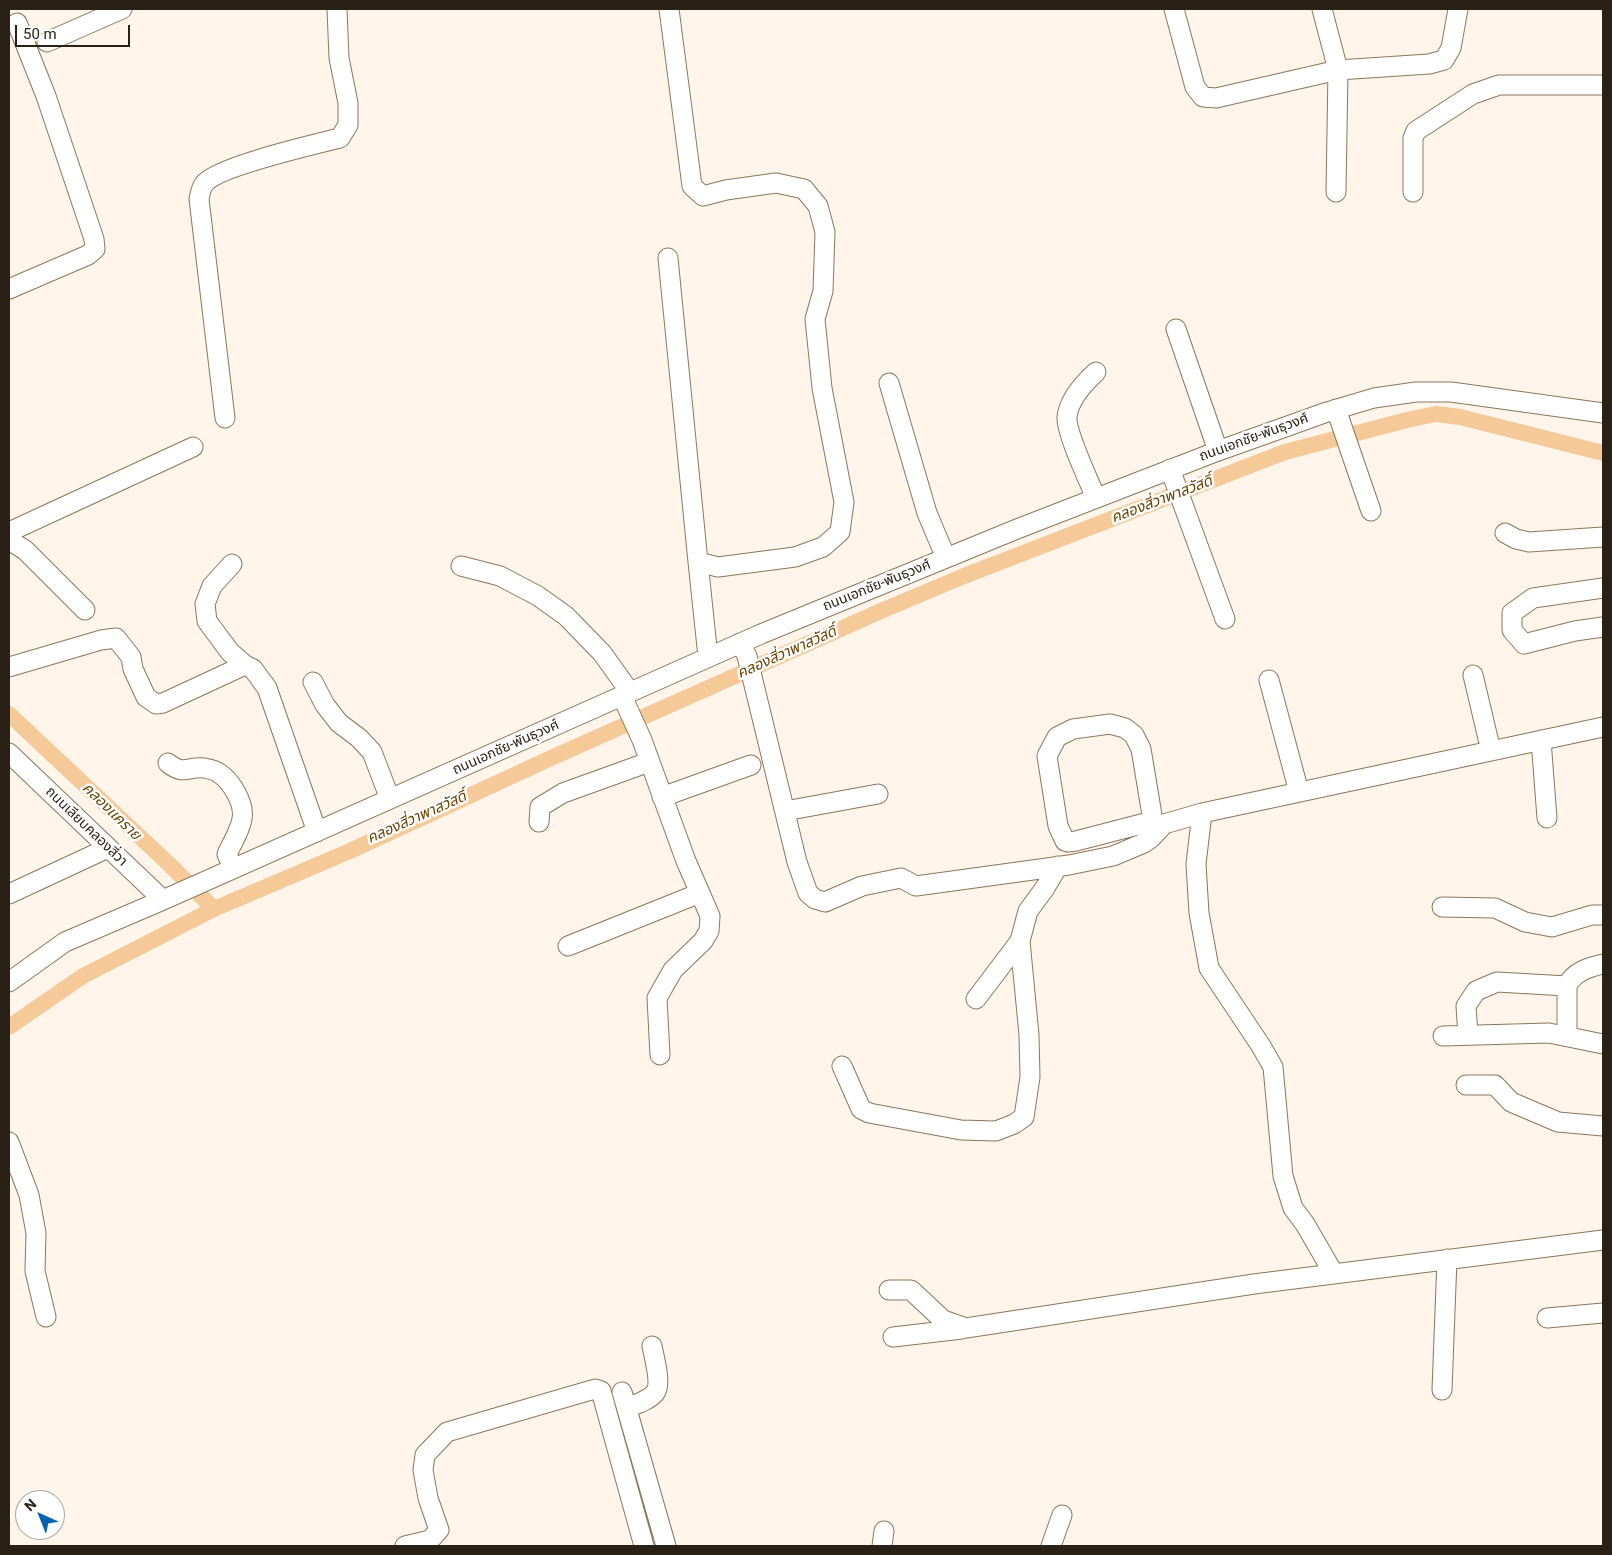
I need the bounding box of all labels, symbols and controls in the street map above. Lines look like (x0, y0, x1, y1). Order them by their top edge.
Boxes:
scale bar (18, 15, 132, 47)
text: 50 m (23, 25, 57, 43)
street label: ถนนเอกชัย-พันธุวงศ์ (1197, 410, 1311, 466)
water label: คลองสี่วาพาสวัสดิ์ (1109, 472, 1215, 528)
street label: ถนนเอกชัย-พันธุวงศ์ (821, 557, 933, 615)
water label: คลองสี่วาพาสวัสดิ์ (735, 623, 839, 683)
street label: ถนนเอกชัย-พันธุวงศ์ (450, 717, 562, 779)
water label: คลองเเคราย (78, 780, 144, 844)
street label: ถนนเลียบคลองสี่วา (42, 784, 130, 870)
water label: คลองสี่วาพาสวัสดิ์ (365, 788, 469, 848)
north arrow (15, 1490, 65, 1540)
text: N (21, 1496, 39, 1514)

